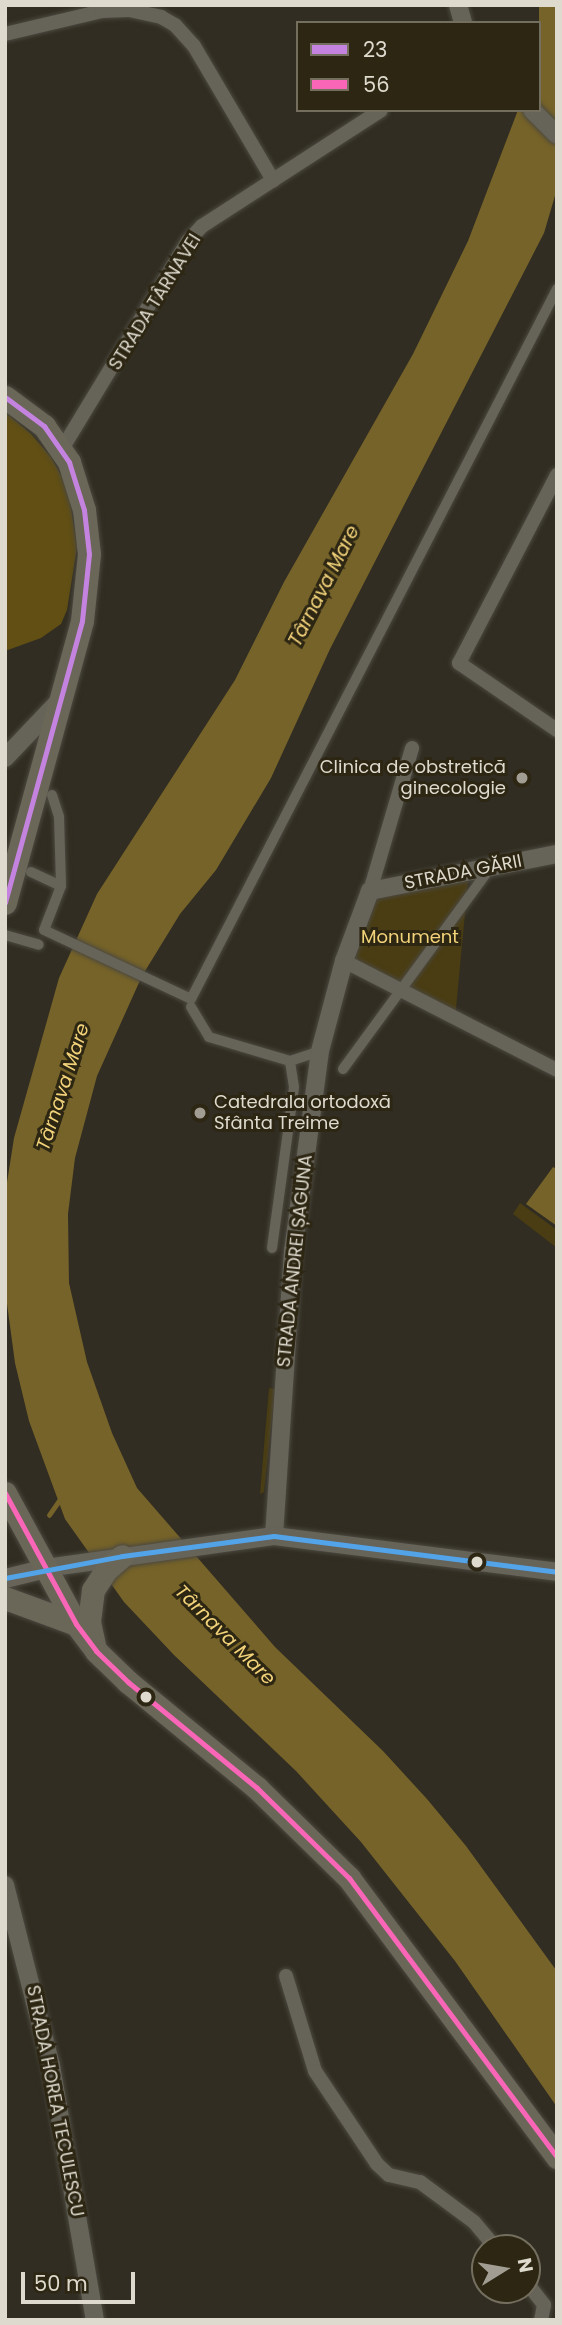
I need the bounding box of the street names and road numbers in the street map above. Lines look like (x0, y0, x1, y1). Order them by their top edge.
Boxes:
street label: STRADA TÂRNAVEI (104, 230, 206, 374)
street label: STRADA GĂRII (403, 850, 523, 894)
street label: STRADA ANDREI ȘAGUNA (273, 1154, 317, 1368)
street label: STRADA HOREA TECULESCU (22, 1983, 88, 2219)

